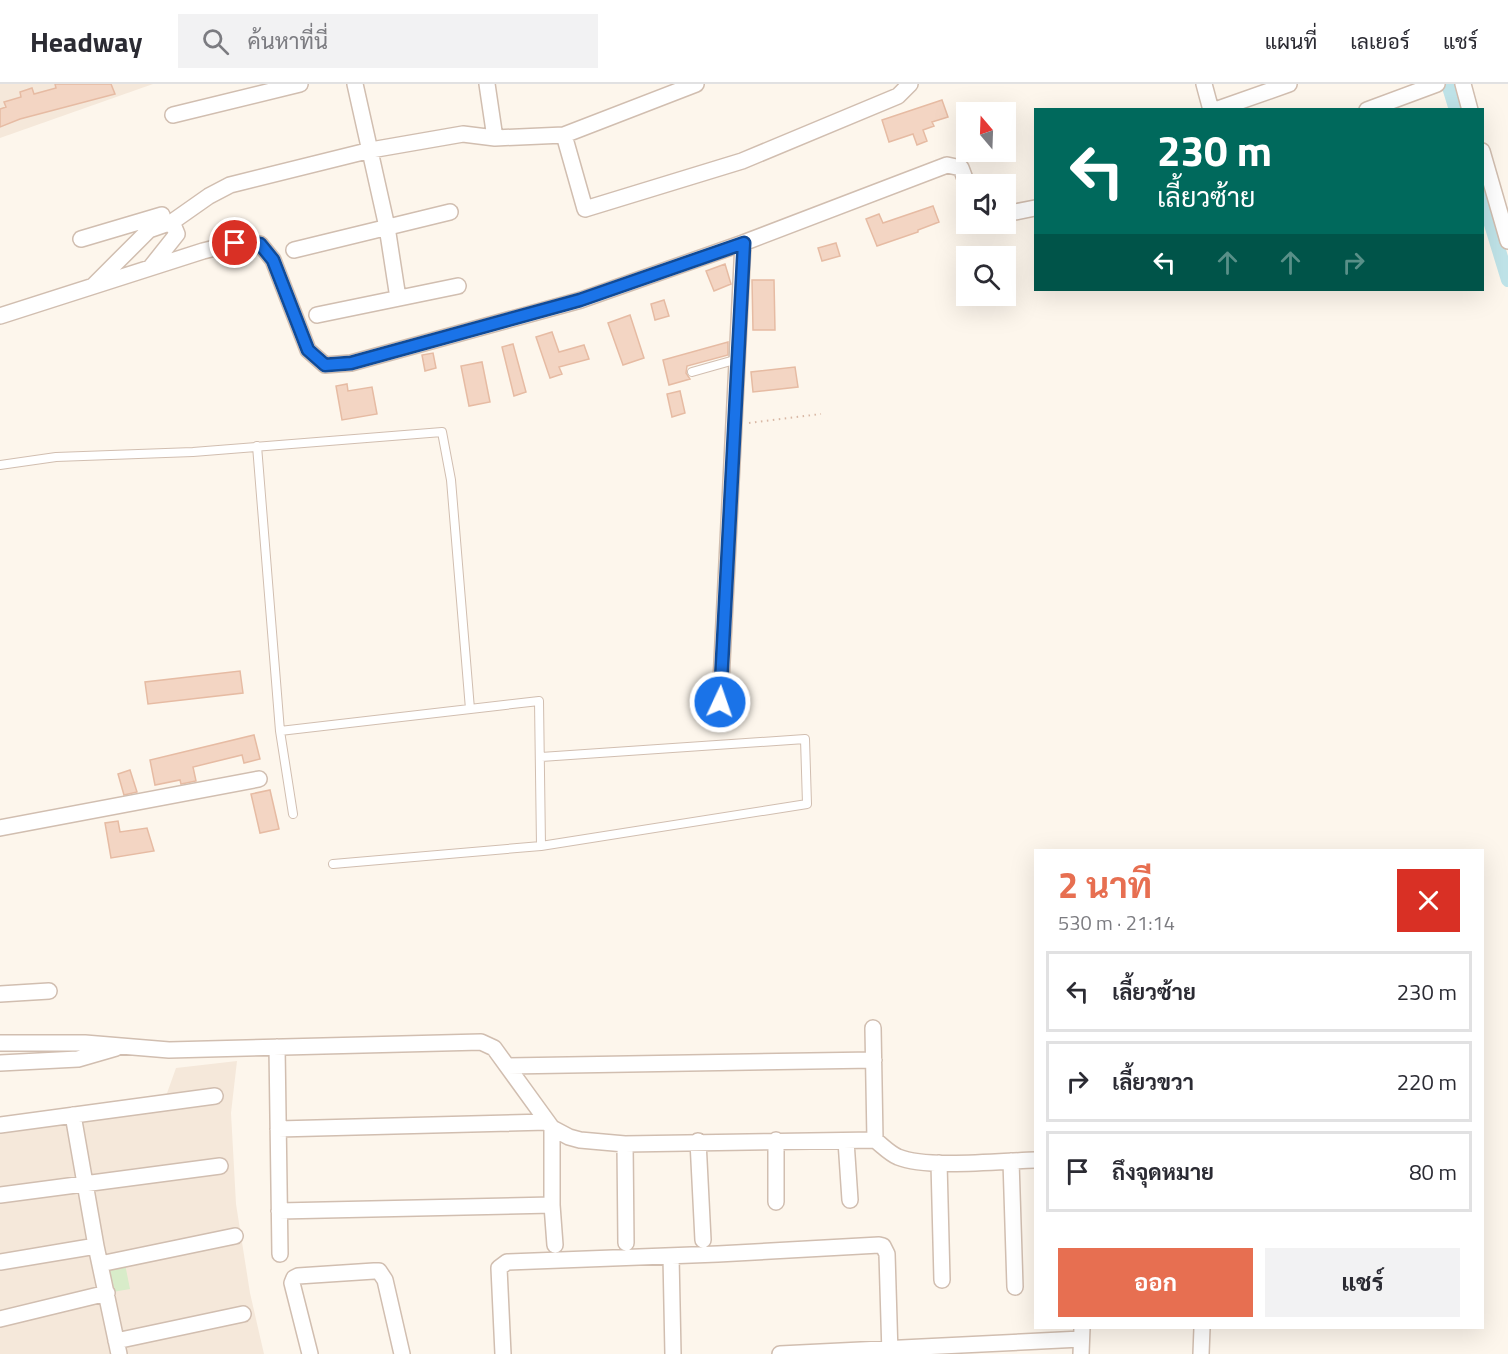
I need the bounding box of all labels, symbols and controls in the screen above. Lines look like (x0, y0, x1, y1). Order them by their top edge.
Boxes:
search box (178, 14, 598, 68)
text: Headway (30, 20, 142, 63)
text: ค้นหาที่นี่ (247, 24, 328, 58)
icon: search (199, 25, 232, 58)
text: แผนที่ (1265, 25, 1317, 57)
text: เลเยอร์ (1350, 25, 1410, 57)
text: แชร์ (1443, 25, 1478, 57)
north arrow (956, 102, 1016, 162)
map controls (956, 102, 1016, 306)
text: 230 m (1157, 118, 1272, 182)
icon: left (1058, 132, 1136, 210)
button: sound (956, 174, 1016, 234)
text: เลี้ยวซ้าย (1157, 176, 1255, 217)
pin (209, 217, 260, 268)
icon: arrive (218, 226, 251, 259)
button: search (956, 246, 1016, 306)
icon: left (1148, 246, 1181, 279)
icon: ahead (1211, 246, 1244, 279)
icon: ahead (1274, 246, 1307, 279)
icon: right (1337, 246, 1370, 279)
position arrow (688, 670, 752, 734)
text: 2 นาที (1058, 857, 1152, 912)
button: close (1397, 869, 1460, 932)
text: 530 m · 21:14 (1058, 907, 1175, 938)
icon: left (1061, 975, 1094, 1008)
text: เลี้ยวซ้าย (1112, 975, 1196, 1009)
text: 230 m (1397, 975, 1457, 1009)
icon: right (1061, 1065, 1094, 1098)
text: เลี้ยวขวา (1112, 1065, 1194, 1099)
text: 220 m (1397, 1065, 1457, 1099)
icon: arrive (1061, 1155, 1094, 1188)
text: ถึงจุดหมาย (1112, 1155, 1214, 1189)
text: 80 m (1409, 1155, 1457, 1189)
button: ออก (1058, 1248, 1253, 1317)
button: แชร์ (1265, 1248, 1460, 1317)

